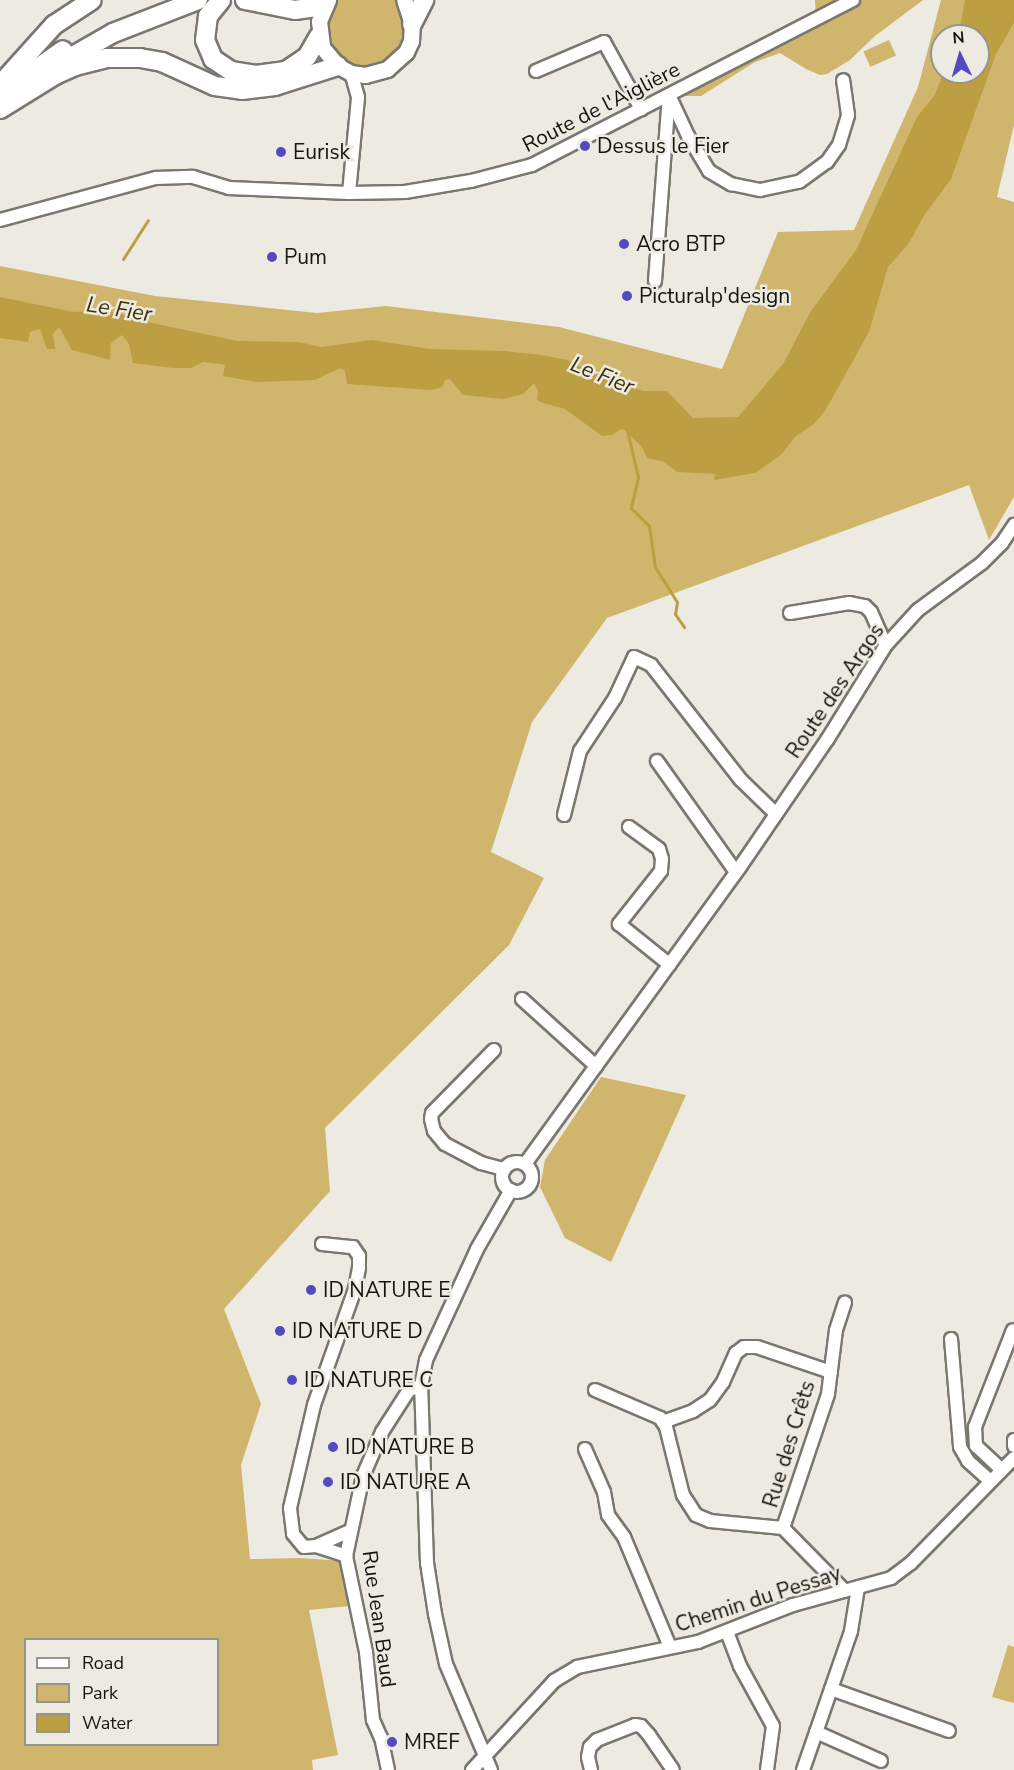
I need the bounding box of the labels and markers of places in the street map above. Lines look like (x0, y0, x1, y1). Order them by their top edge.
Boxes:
place label: Dessus le Fier (597, 133, 729, 159)
place label: Eurisk (293, 139, 350, 165)
marker: Dessus le Fier (578, 139, 592, 153)
marker: Eurisk (274, 145, 288, 159)
place label: Acro BTP (636, 231, 725, 257)
marker: Acro BTP (617, 237, 631, 251)
place label: Pum (284, 244, 327, 270)
marker: Pum (265, 250, 279, 264)
place label: Picturalp'design (639, 283, 790, 309)
marker: Picturalp'design (620, 289, 634, 303)
place label: ID NATURE E (323, 1277, 450, 1303)
marker: ID NATURE E (304, 1283, 318, 1297)
place label: ID NATURE D (292, 1318, 423, 1344)
marker: ID NATURE D (273, 1324, 287, 1338)
place label: ID NATURE C (304, 1367, 433, 1393)
marker: ID NATURE C (285, 1373, 299, 1387)
place label: ID NATURE B (345, 1434, 474, 1460)
marker: ID NATURE B (326, 1440, 340, 1454)
place label: ID NATURE A (340, 1469, 471, 1495)
marker: ID NATURE A (321, 1475, 335, 1489)
place label: MREF (404, 1729, 460, 1755)
marker: MREF (385, 1735, 399, 1749)

